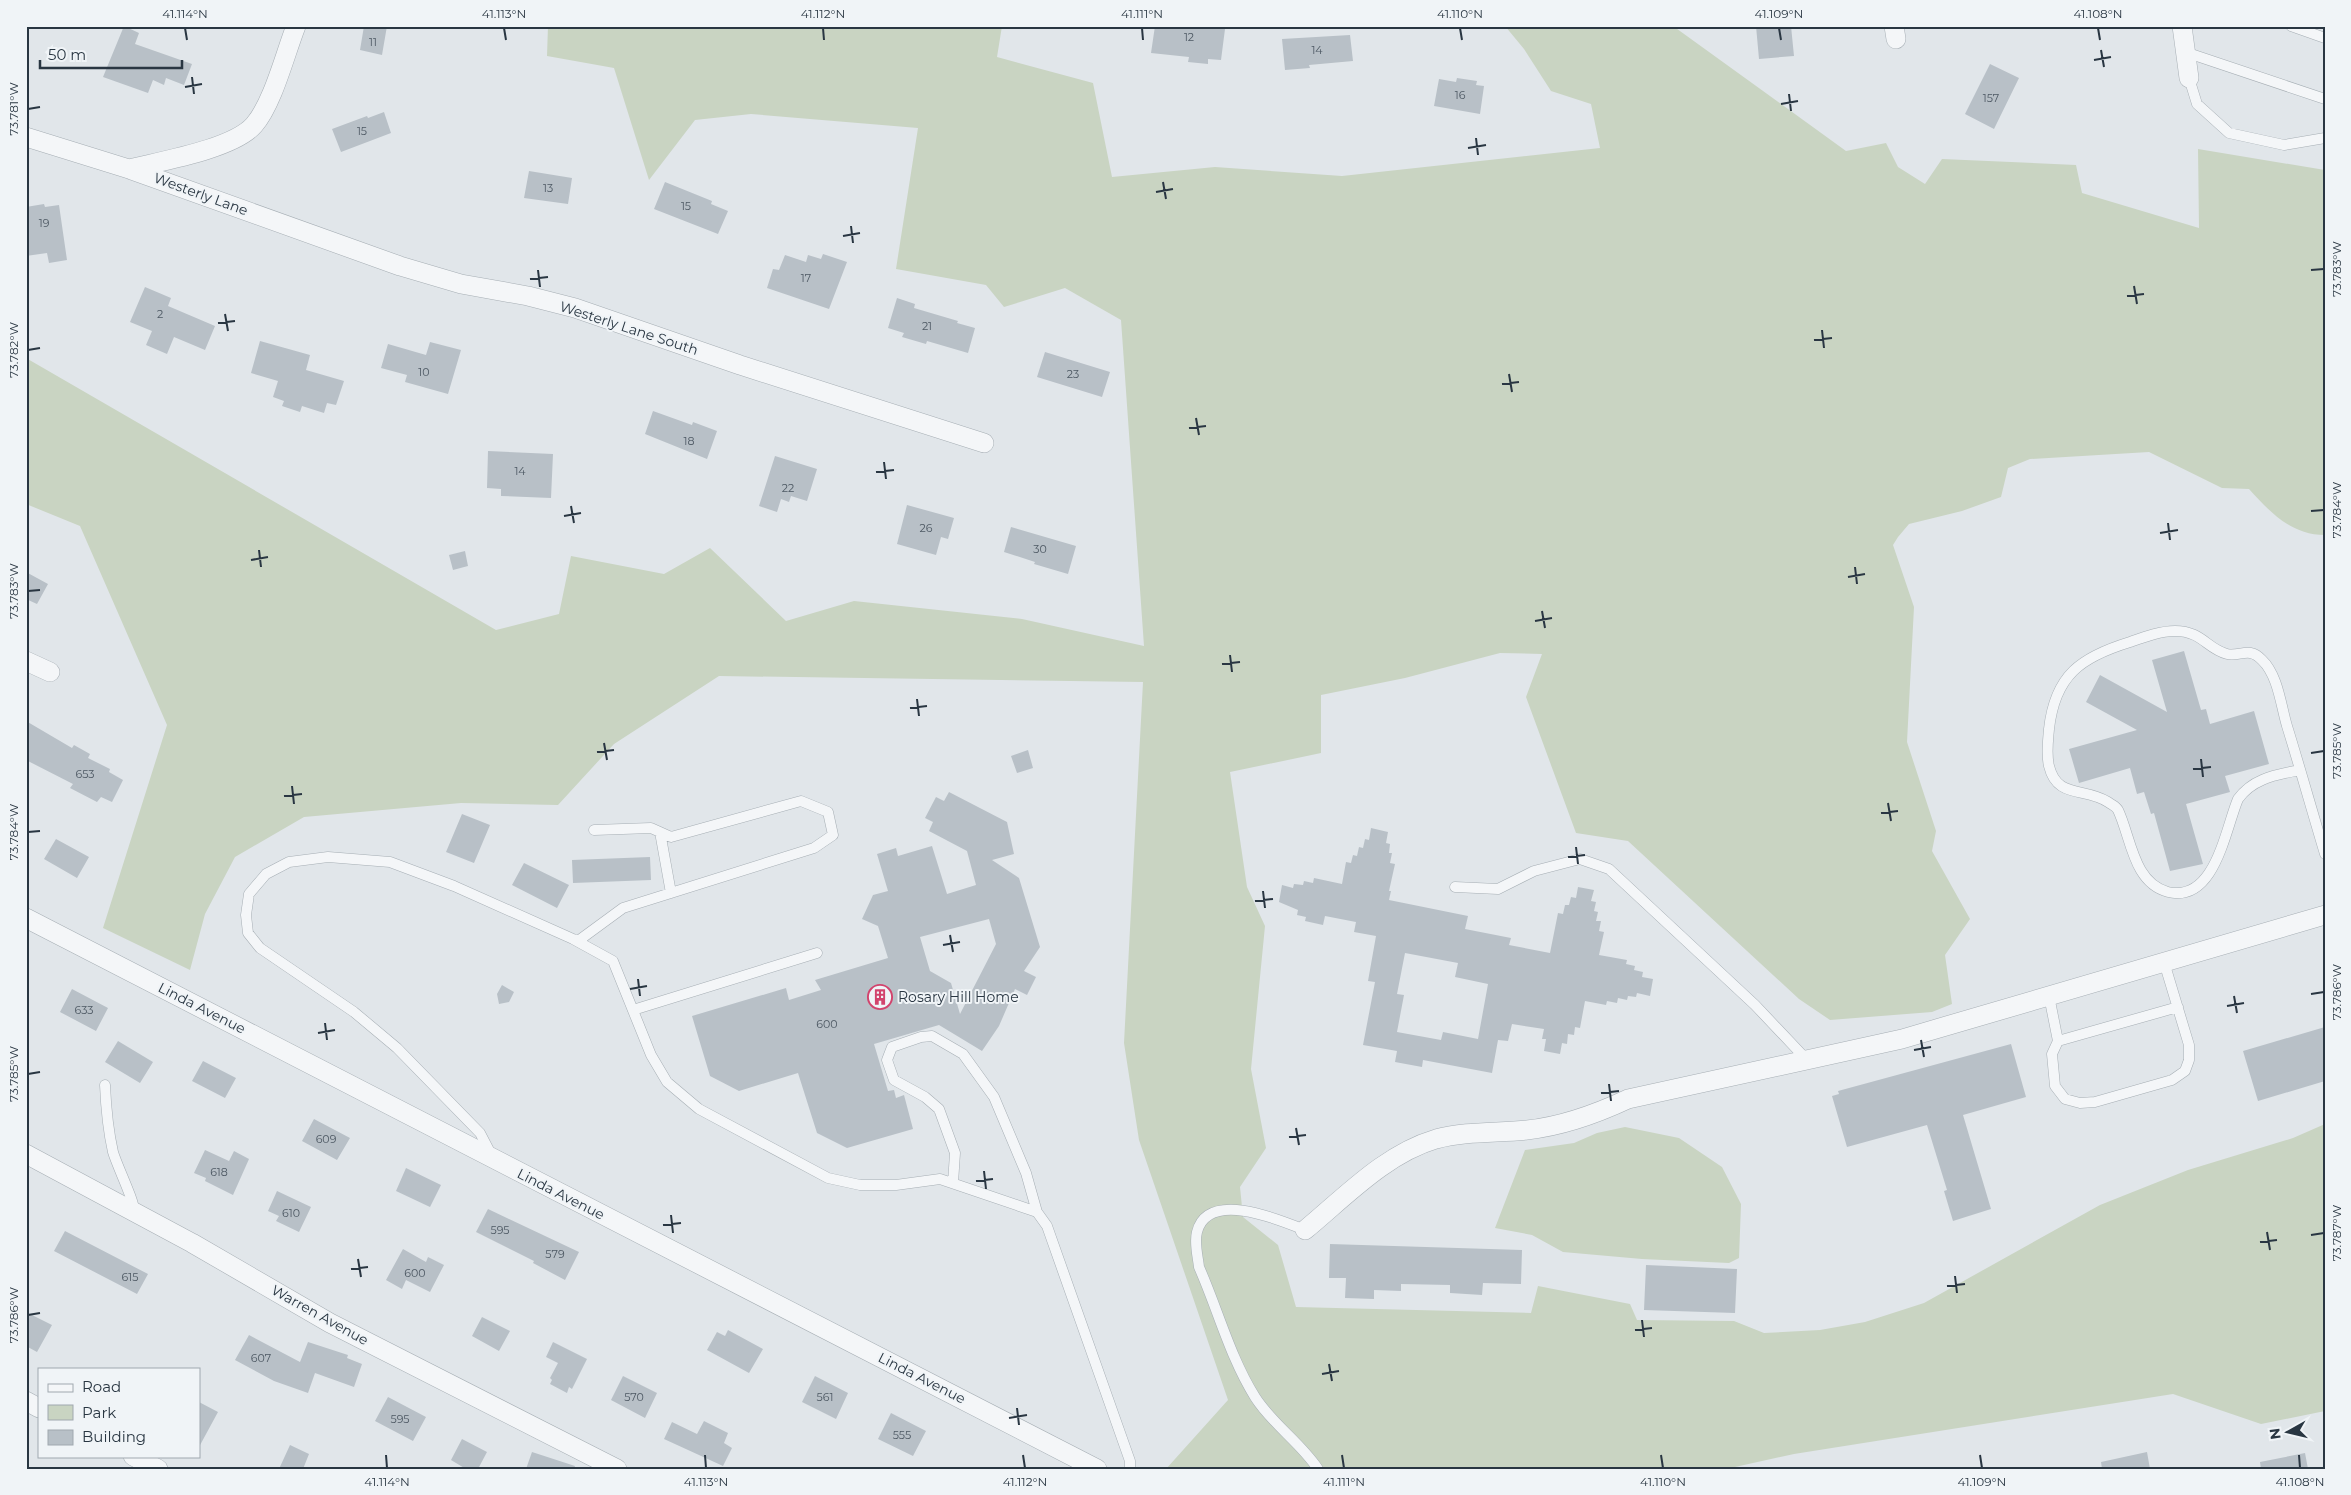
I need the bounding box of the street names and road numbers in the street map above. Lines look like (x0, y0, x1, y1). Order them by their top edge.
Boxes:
street label: Westerly Lane (151, 169, 251, 219)
street label: Westerly Lane South (558, 297, 700, 359)
street label: Linda Avenue (155, 978, 249, 1038)
street label: Linda Avenue (514, 1164, 608, 1224)
street label: Warren Avenue (268, 1281, 372, 1349)
street label: Linda Avenue (875, 1348, 969, 1408)

